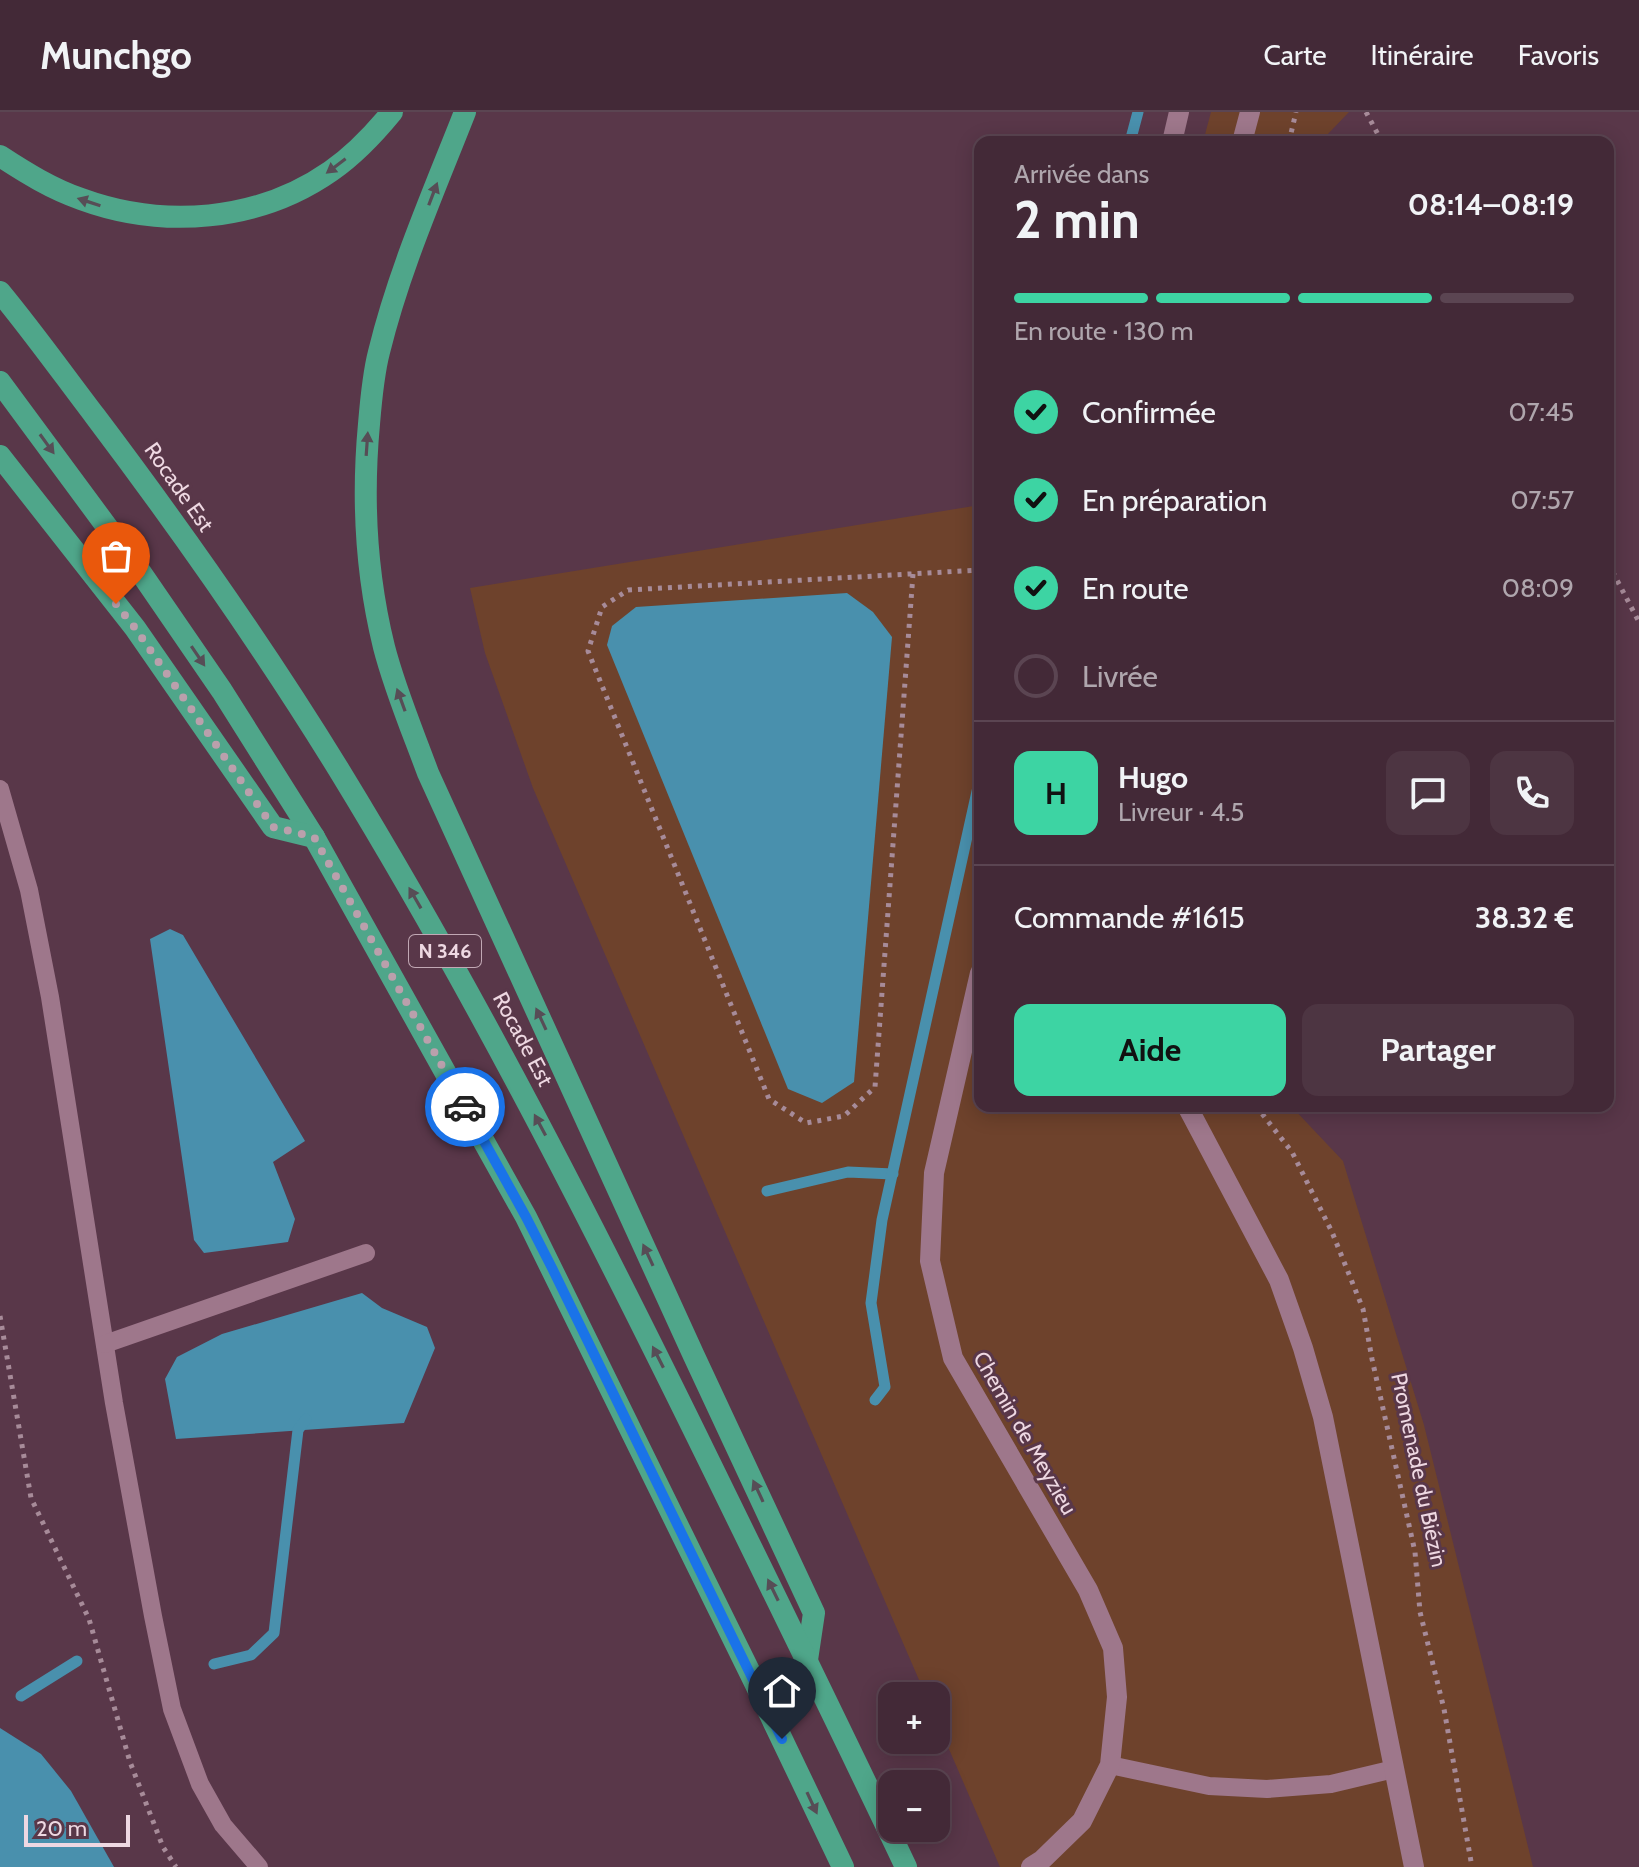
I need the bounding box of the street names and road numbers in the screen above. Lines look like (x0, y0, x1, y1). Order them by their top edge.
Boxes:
street label: Rocade Est (139, 437, 220, 537)
road number: N 346 (409, 935, 481, 967)
street label: Rocade Est (487, 987, 559, 1091)
street label: Chemin de Meyzieu (967, 1347, 1083, 1519)
street label: Promenade du Biézin (1385, 1370, 1453, 1570)

